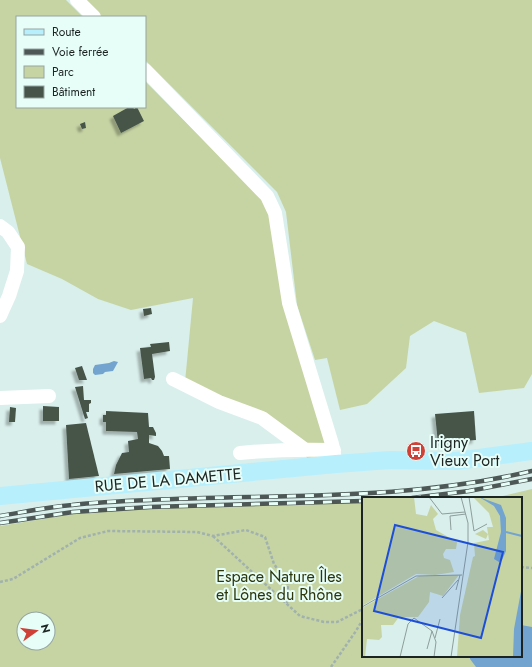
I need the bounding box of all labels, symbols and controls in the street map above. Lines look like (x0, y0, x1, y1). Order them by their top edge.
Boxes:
legend (16, 16, 146, 108)
text: Route (52, 23, 81, 41)
text: Voie ferrée (52, 43, 108, 61)
text: Parc (52, 63, 74, 81)
text: Bâtiment (52, 83, 95, 101)
place label: Irigny Vieux Port (430, 431, 499, 472)
bus stop icon: Irigny Vieux Port (405, 440, 427, 462)
street label: RUE DE LA DAMETTE (94, 462, 242, 498)
inset map (362, 497, 522, 657)
park label: Espace Nature Îles et Lônes du Rhône (216, 565, 342, 606)
north arrow (16, 611, 56, 651)
text: N (37, 622, 55, 635)

